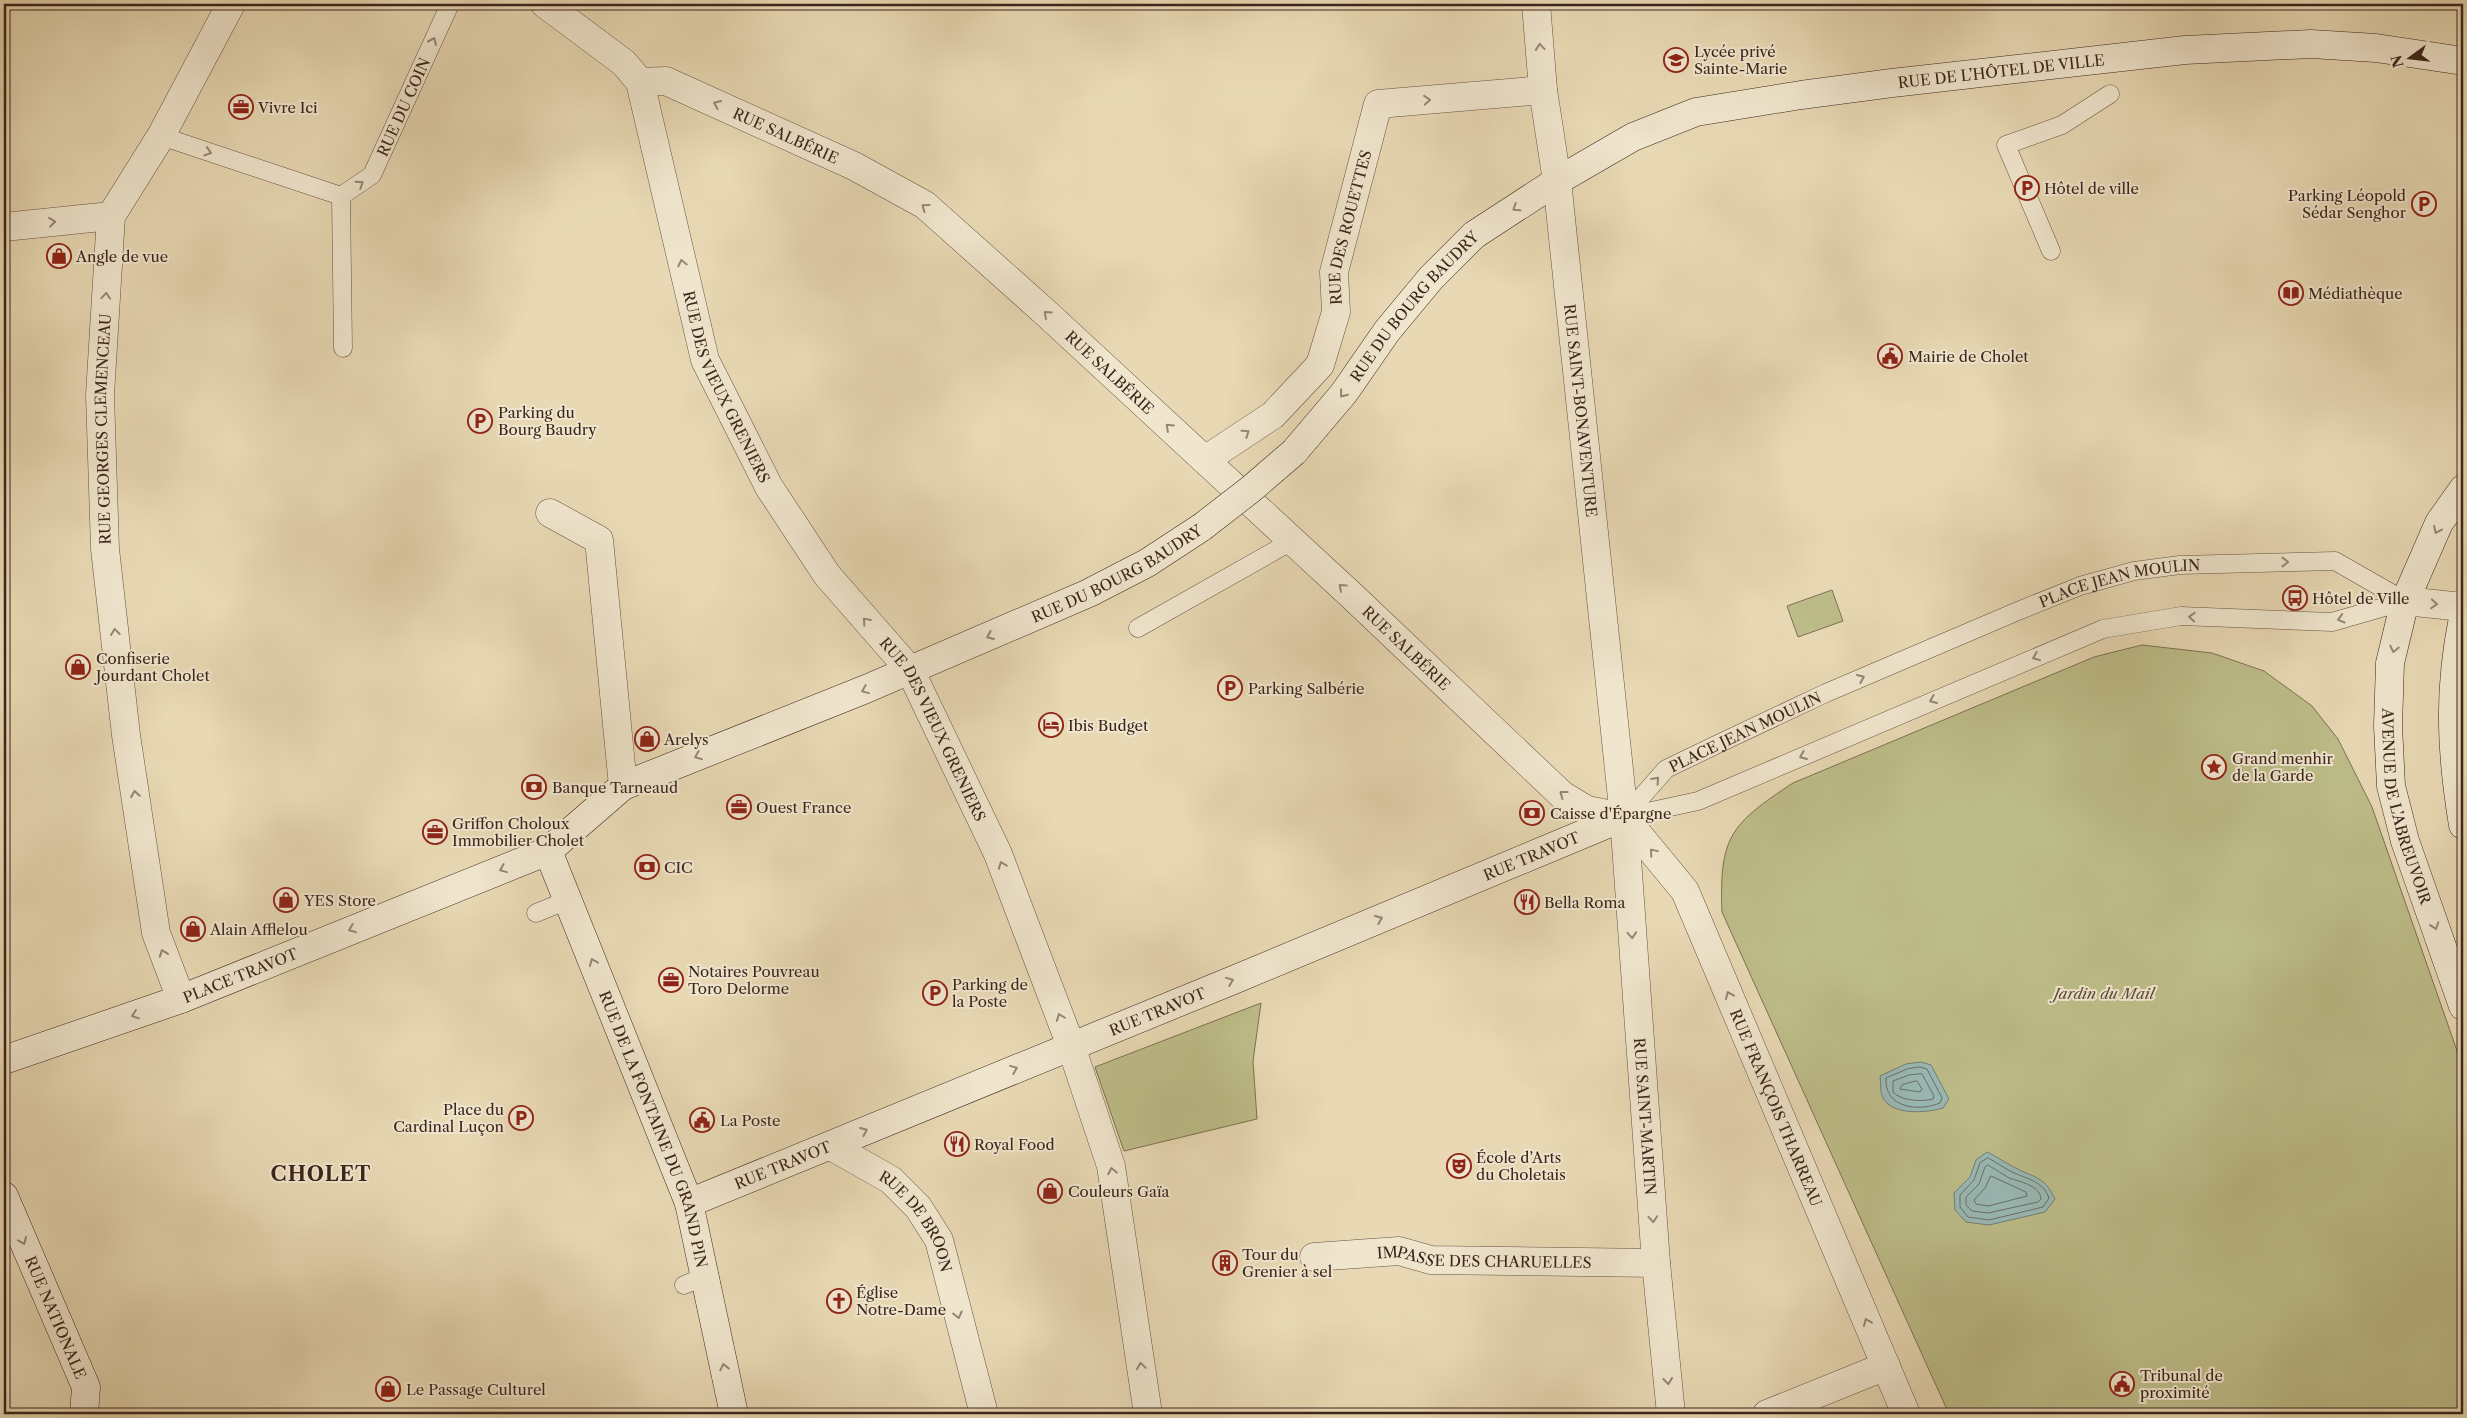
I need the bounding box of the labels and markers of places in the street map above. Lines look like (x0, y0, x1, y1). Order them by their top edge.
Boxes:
place label: Lycée privé Sainte-Marie (1694, 42, 1787, 78)
school or university icon: Lycée privé Sainte-Marie (1663, 47, 1689, 73)
office icon: Vivre Ici (228, 94, 254, 120)
place label: Vivre Ici (257, 98, 318, 117)
parking icon: Hôtel de ville (2014, 175, 2040, 201)
place label: Hôtel de ville (2044, 179, 2139, 198)
place label: Parking Léopold Sédar Senghor (2288, 186, 2407, 222)
parking icon: Parking Léopold Sédar Senghor (2411, 191, 2437, 217)
shop icon: Angle de vue (46, 243, 72, 269)
place label: Angle de vue (75, 247, 168, 266)
library icon: Médiathèque (2278, 280, 2304, 306)
place label: Médiathèque (2308, 284, 2403, 303)
public building icon: Mairie de Cholet (1877, 343, 1903, 369)
place label: Mairie de Cholet (1908, 347, 2029, 366)
place label: Parking du Bourg Baudry (498, 403, 597, 439)
parking icon: Parking du Bourg Baudry (467, 408, 493, 434)
bus stop icon: Hôtel de Ville (2282, 585, 2308, 611)
place label: Hôtel de Ville (2312, 589, 2410, 608)
place label: Confiserie Jourdant Cholet (94, 649, 210, 685)
shop icon: Confiserie Jourdant Cholet (65, 654, 91, 680)
parking icon: Parking Salbérie (1217, 675, 1243, 701)
place label: Parking Salbérie (1248, 679, 1364, 698)
hotel icon: Ibis Budget (1038, 712, 1064, 738)
place label: Ibis Budget (1068, 716, 1149, 735)
shop icon: Arelys (634, 726, 660, 752)
place label: Arelys (663, 730, 709, 749)
place label: Grand menhir de la Garde (2232, 749, 2333, 785)
place icon: Grand menhir de la Garde (2201, 754, 2227, 780)
bank icon: Banque Tarneaud (521, 774, 547, 800)
place label: Banque Tarneaud (552, 778, 678, 797)
office icon: Ouest France (726, 794, 752, 820)
place label: Ouest France (756, 798, 851, 817)
bank icon: Caisse d'Épargne (1519, 800, 1545, 826)
place label: Caisse d'Épargne (1550, 804, 1671, 823)
place label: Griffon Choloux Immobilier Cholet (452, 814, 585, 850)
office icon: Griffon Choloux Immobilier Cholet (422, 819, 448, 845)
bank icon: CIC (634, 854, 660, 880)
place label: CIC (664, 858, 693, 877)
shop icon: YES Store (273, 887, 299, 913)
restaurant icon: Bella Roma (1514, 889, 1540, 915)
place label: YES Store (303, 891, 376, 910)
place label: Bella Roma (1544, 893, 1626, 912)
shop icon: Alain Afflelou (180, 916, 206, 942)
place label: Alain Afflelou (209, 920, 308, 939)
place label: Notaires Pouvreau Toro Delorme (688, 962, 820, 998)
office icon: Notaires Pouvreau Toro Delorme (658, 967, 684, 993)
place label: Parking de la Poste (952, 975, 1028, 1011)
parking icon: Parking de la Poste (922, 980, 948, 1006)
place label: Place du Cardinal Luçon (393, 1100, 505, 1136)
parking icon: Place du Cardinal Luçon (508, 1105, 534, 1131)
public building icon: La Poste (689, 1107, 715, 1133)
place label: La Poste (720, 1111, 780, 1130)
restaurant icon: Royal Food (944, 1131, 970, 1157)
place label: Royal Food (974, 1135, 1055, 1154)
place label: École d’Arts du Choletais (1476, 1148, 1566, 1184)
theatre icon: École d’Arts du Choletais (1446, 1153, 1472, 1179)
shop icon: Couleurs Gaïa (1037, 1178, 1063, 1204)
place label: Couleurs Gaïa (1068, 1182, 1170, 1201)
place label: Tour du Grenier à sel (1242, 1245, 1333, 1281)
building icon: Tour du Grenier à sel (1212, 1250, 1238, 1276)
place label: Église Notre-Dame (856, 1283, 946, 1319)
church icon: Église Notre-Dame (826, 1288, 852, 1314)
place label: Tribunal de proximité (2140, 1366, 2223, 1402)
public building icon: Tribunal de proximité (2109, 1371, 2135, 1397)
shop icon: Le Passage Culturel (375, 1376, 401, 1402)
place label: Le Passage Culturel (406, 1380, 546, 1399)

